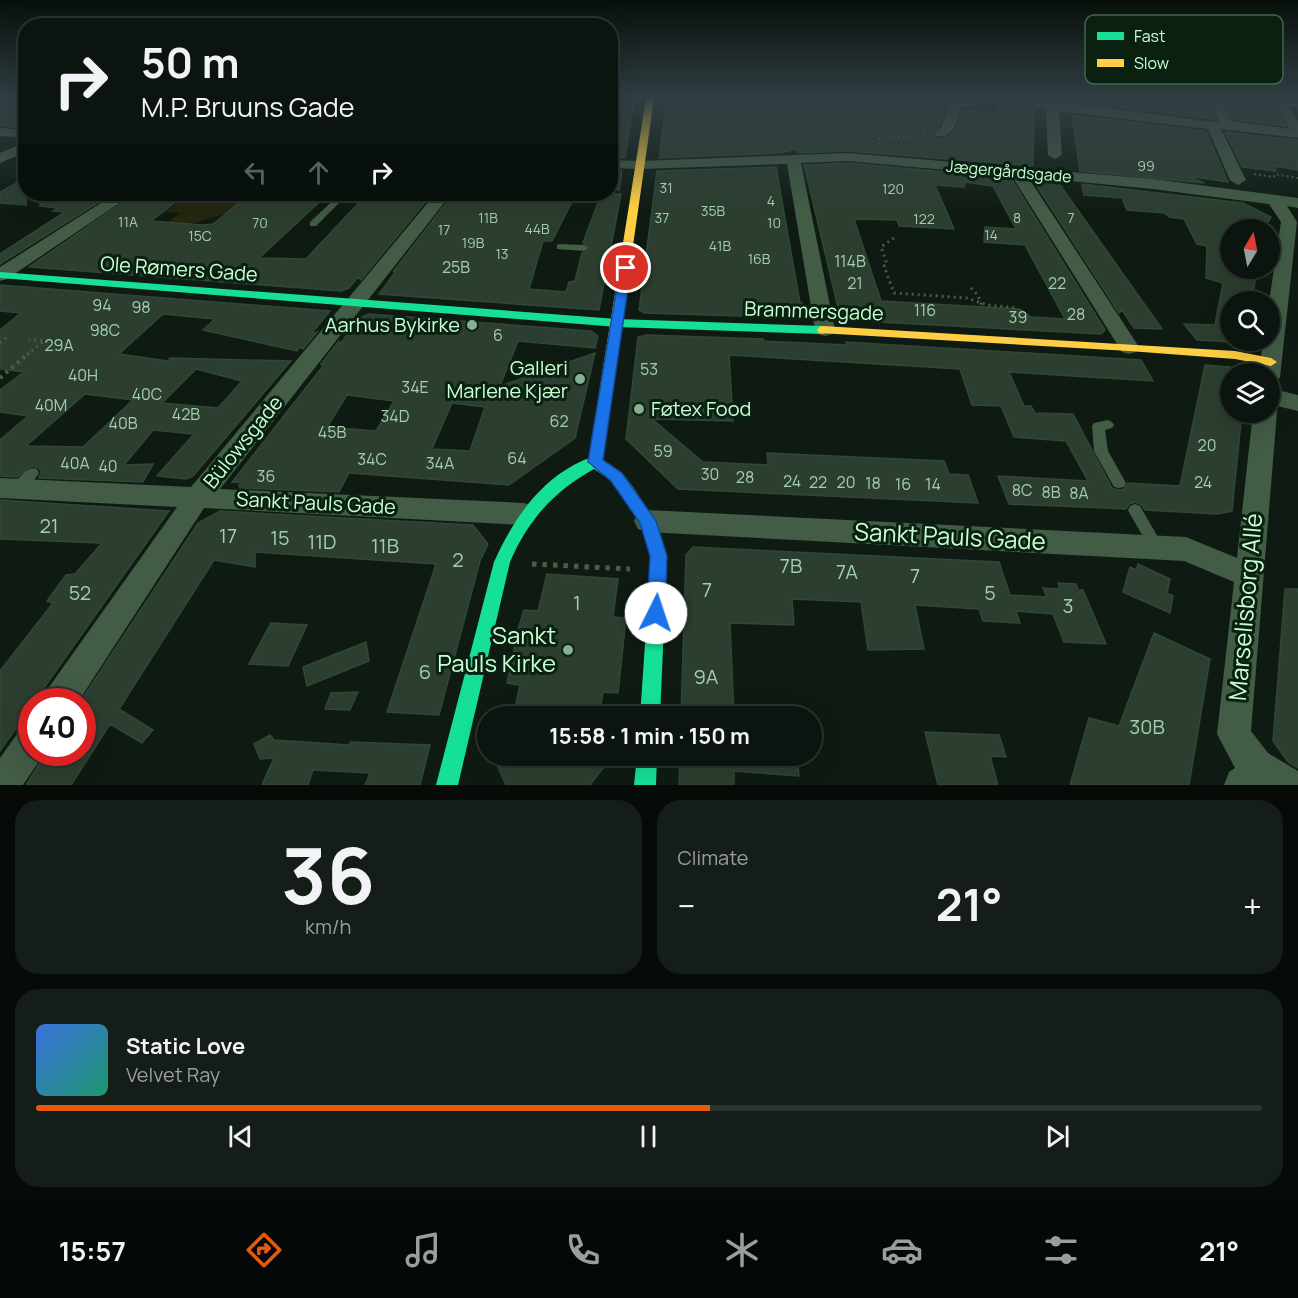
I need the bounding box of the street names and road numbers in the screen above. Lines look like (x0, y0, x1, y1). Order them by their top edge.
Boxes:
street label: Jægergårdsgade (945, 155, 1073, 187)
street label: Ole Rømers Gade (99, 250, 259, 287)
street label: Brammersgade (744, 295, 884, 326)
street label: Bülowsgade (197, 390, 288, 494)
street label: Sankt Pauls Gade (236, 485, 397, 520)
street label: Marselisborg Allé (1220, 512, 1269, 702)
street label: Sankt Pauls Gade (853, 514, 1047, 557)

